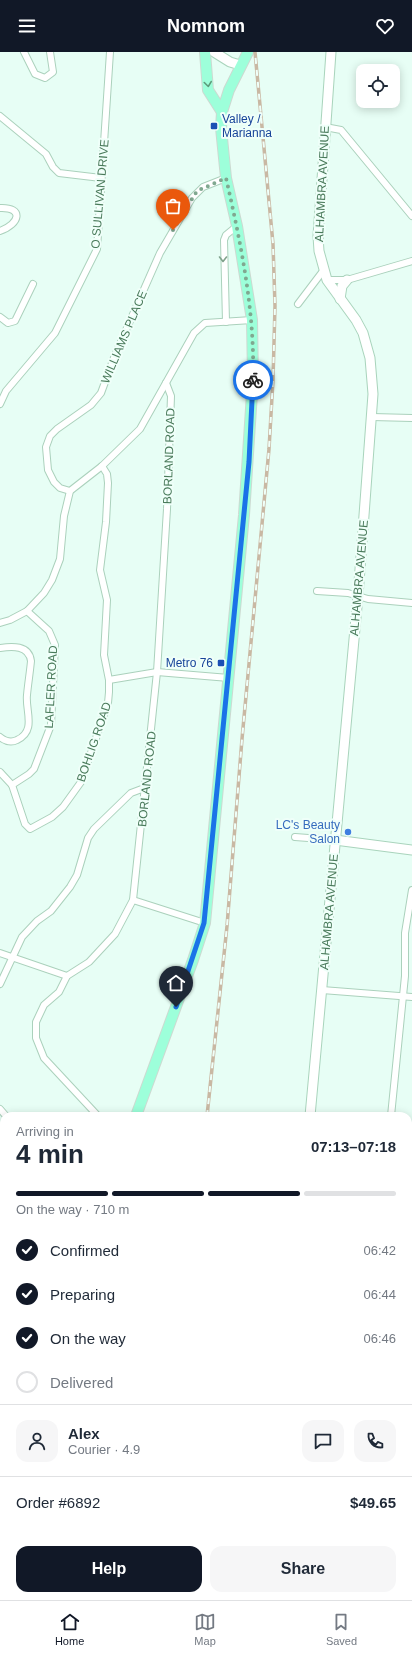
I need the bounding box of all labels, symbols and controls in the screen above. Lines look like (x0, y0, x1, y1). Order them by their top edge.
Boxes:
icon: menu (16, 15, 38, 37)
icon: heart (374, 15, 396, 37)
text: Nomnom (167, 16, 245, 36)
map controls (356, 64, 400, 108)
button: locate (356, 64, 400, 108)
one-way arrow (203, 81, 212, 87)
place label: Valley / Marianna (222, 112, 272, 140)
marker: Valley / Marianna (209, 121, 219, 131)
street label: ALHAMBRA AVENUE (312, 125, 332, 243)
street label: O SULLIVAN DRIVE (88, 139, 112, 249)
pin (156, 189, 190, 230)
icon: bag (162, 195, 184, 217)
one-way arrow (219, 256, 227, 262)
street label: WILLIAMS PLACE (98, 288, 150, 386)
courier (233, 360, 273, 400)
icon: bike (242, 369, 264, 391)
street label: BORLAND ROAD (160, 407, 178, 504)
street label: ALHAMBRA AVENUE (347, 519, 371, 637)
street label: LAFLER ROAD (42, 645, 60, 729)
place label: Metro 76 (166, 656, 213, 670)
marker: Metro 76 (216, 658, 226, 668)
street label: BOHLIG ROAD (74, 700, 114, 784)
street label: BORLAND ROAD (135, 730, 159, 827)
place label: LC's Beauty Salon (276, 818, 340, 846)
marker: LC's Beauty Salon (343, 827, 353, 837)
street label: ALHAMBRA AVENUE (317, 853, 341, 971)
pin (159, 966, 193, 1007)
icon: home (165, 972, 187, 994)
text: Arriving in (16, 1124, 74, 1139)
text: 07:13–07:18 (311, 1138, 396, 1155)
text: 4 min (16, 1139, 84, 1169)
text: On the way · 710 m (16, 1202, 129, 1217)
icon: check (16, 1239, 38, 1261)
text: Confirmed (50, 1242, 119, 1259)
text: 06:42 (363, 1243, 396, 1258)
icon: check (16, 1283, 38, 1305)
text: Preparing (50, 1286, 115, 1303)
text: 06:44 (363, 1287, 396, 1302)
icon: check (16, 1327, 38, 1349)
text: On the way (50, 1330, 126, 1347)
text: 06:46 (363, 1331, 396, 1346)
text: Delivered (50, 1374, 113, 1391)
button: person (16, 1420, 58, 1462)
button: chat (302, 1420, 344, 1462)
button: phone (354, 1420, 396, 1462)
text: Alex (68, 1425, 100, 1442)
text: Courier · 4.9 (68, 1442, 140, 1457)
text: Order #6892 (16, 1494, 100, 1511)
text: $49.65 (350, 1494, 396, 1511)
button: Help (16, 1546, 202, 1592)
button: Share (210, 1546, 396, 1592)
tab: Home (55, 1611, 84, 1647)
tab: Map (194, 1611, 216, 1647)
tab: Saved (326, 1611, 357, 1647)

